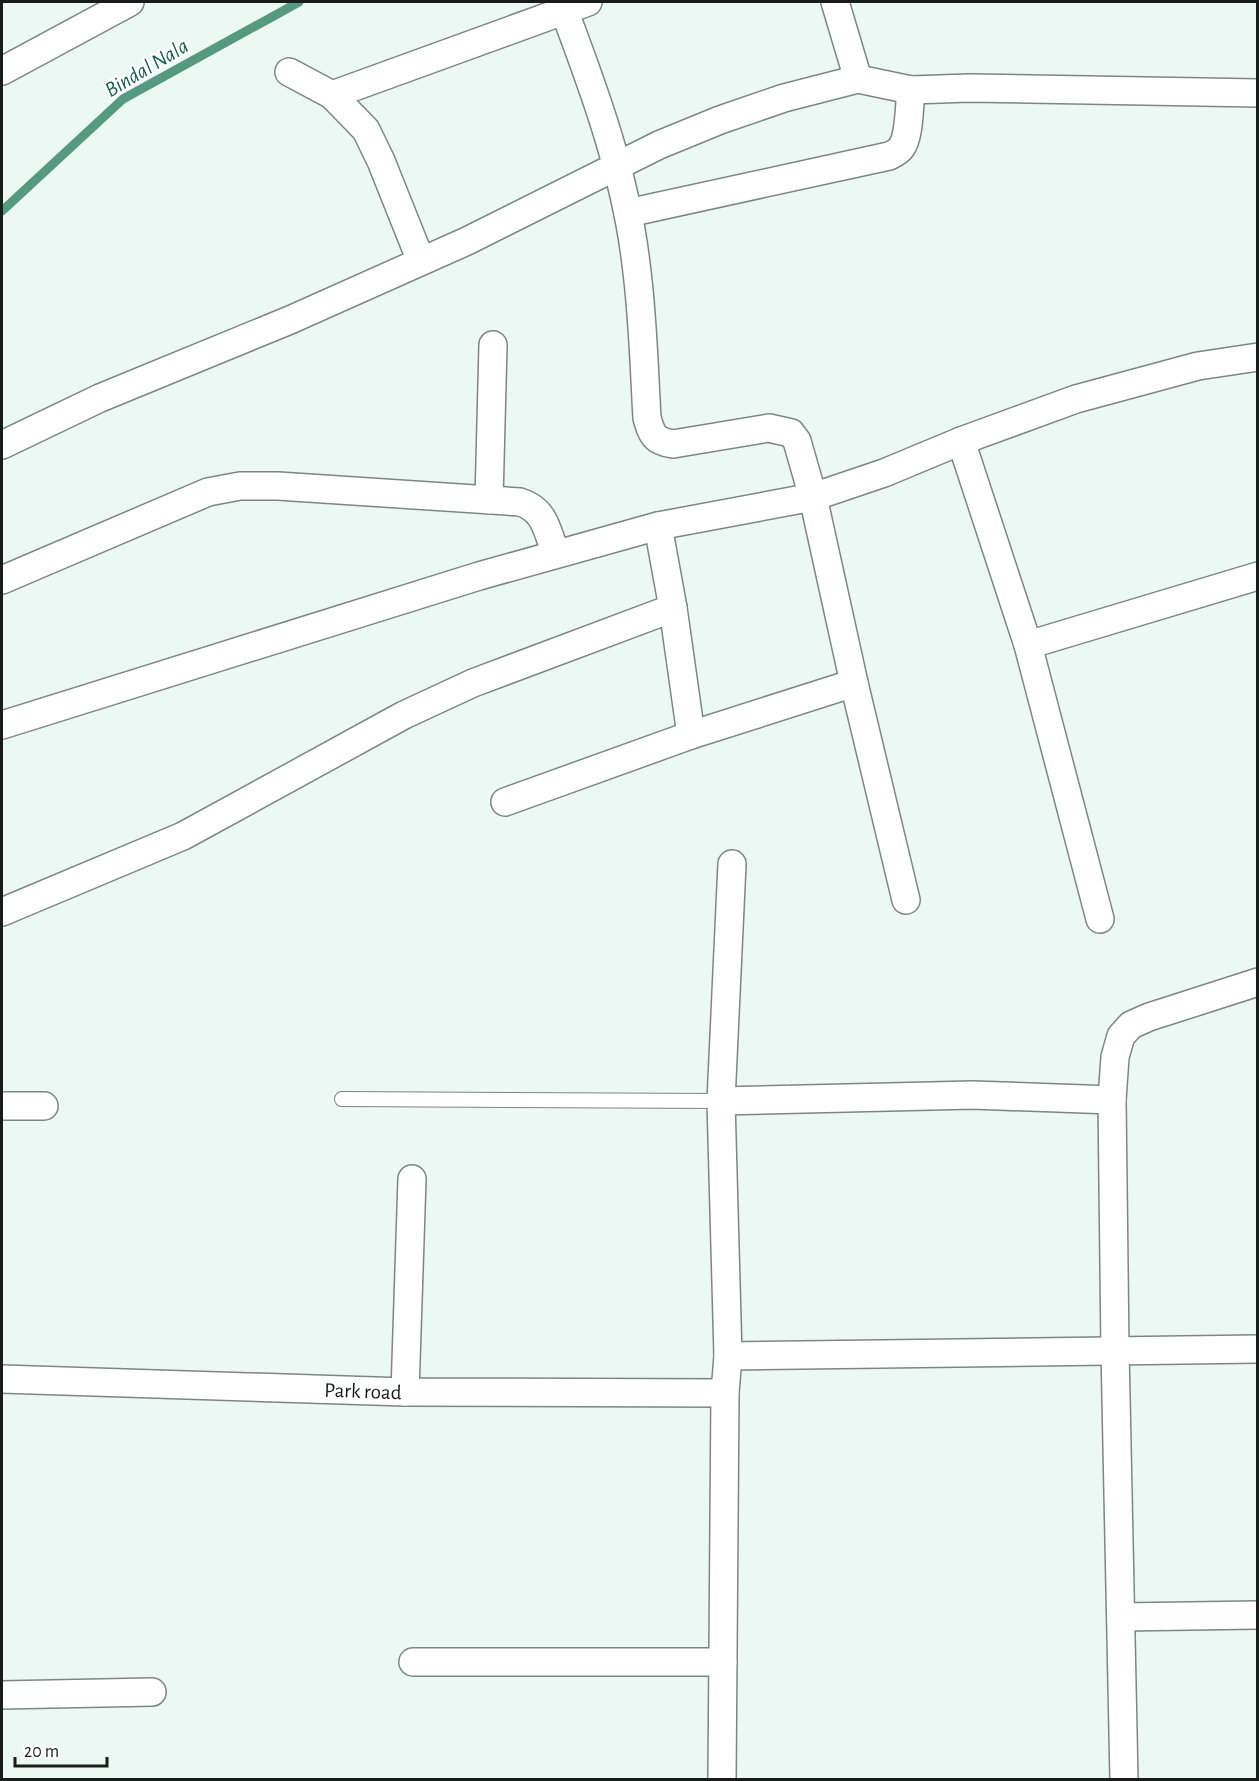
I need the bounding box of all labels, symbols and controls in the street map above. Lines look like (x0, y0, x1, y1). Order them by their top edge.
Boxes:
water label: Bindal Nala (101, 34, 192, 101)
street label: Park road (324, 1380, 402, 1403)
scale bar (15, 1730, 106, 1768)
text: 20 m (24, 1743, 59, 1761)

